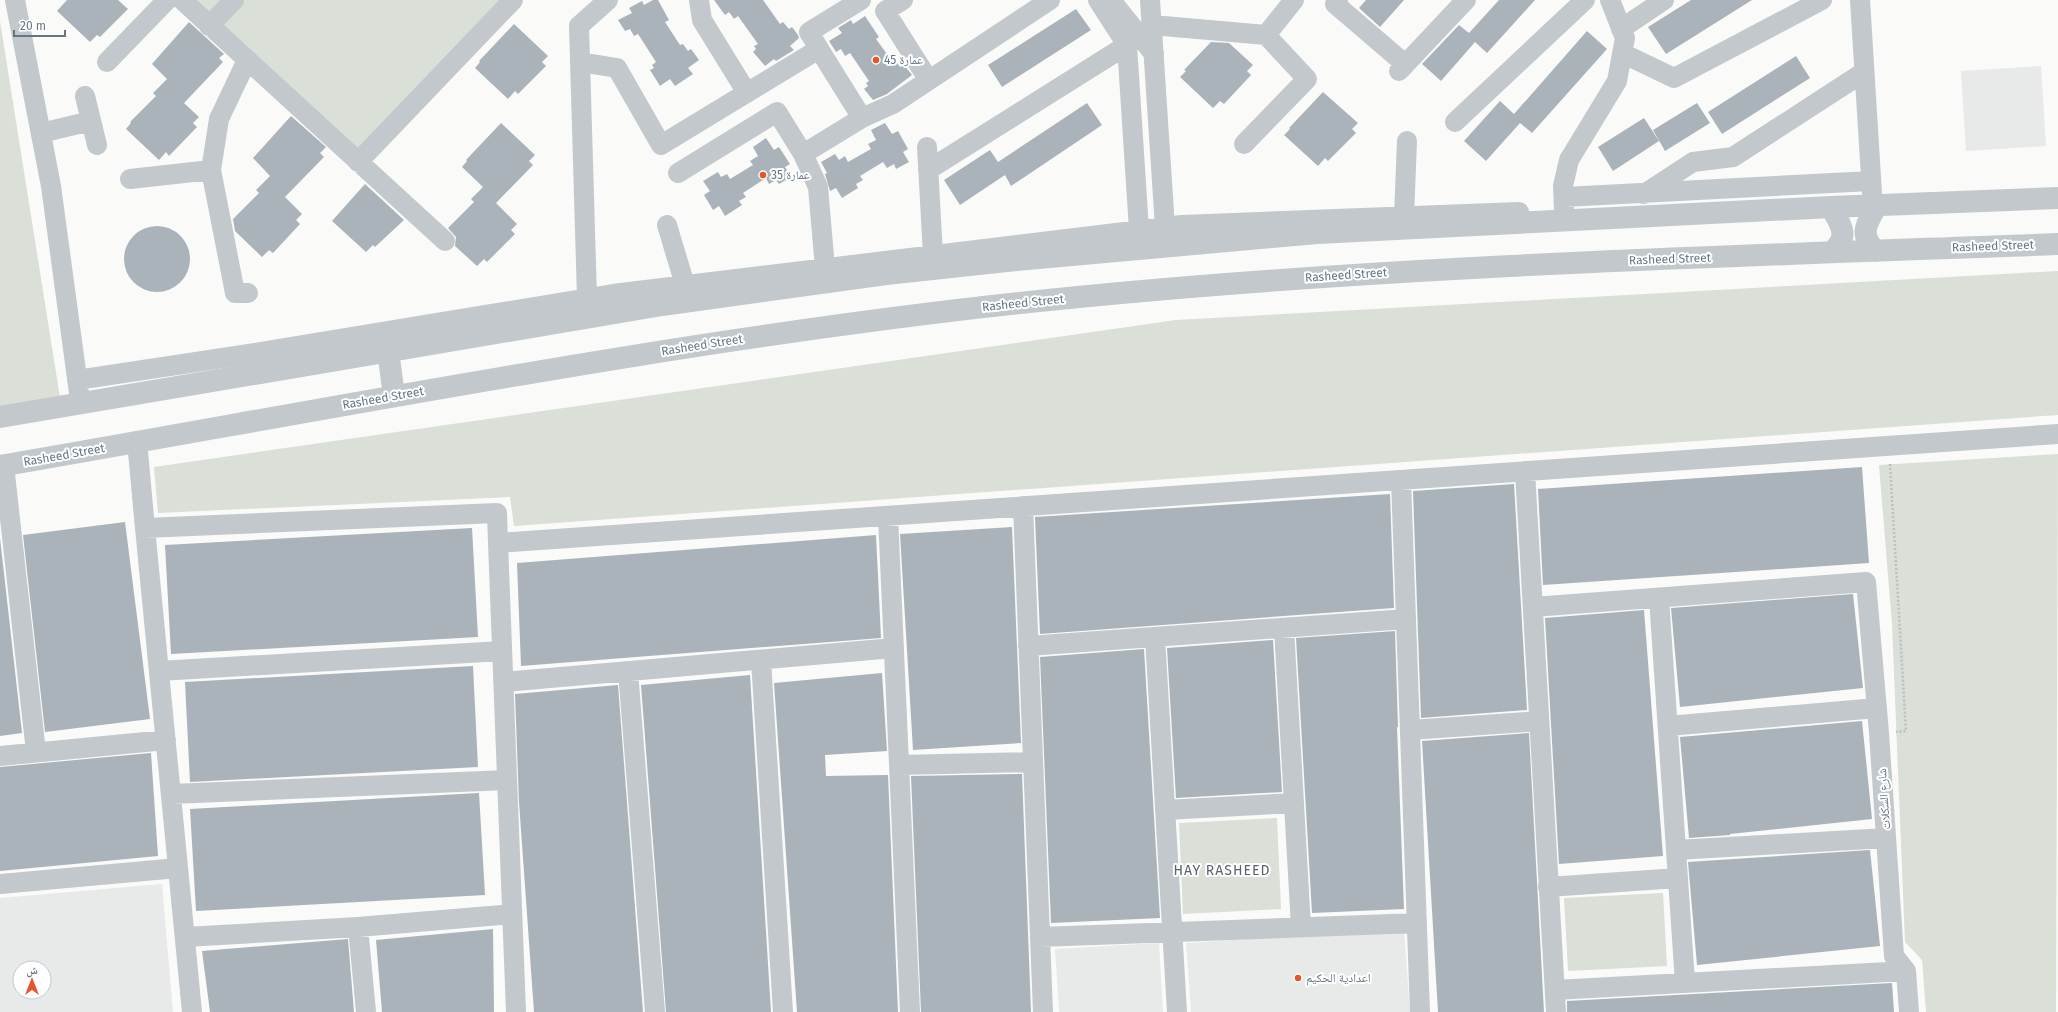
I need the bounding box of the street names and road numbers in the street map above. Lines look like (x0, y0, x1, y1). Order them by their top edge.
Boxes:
street label: Rasheed Street (1952, 238, 2035, 254)
street label: Rasheed Street (1629, 251, 1712, 267)
street label: Rasheed Street (1305, 265, 1388, 285)
street label: Rasheed Street (981, 292, 1065, 314)
street label: Rasheed Street (660, 332, 744, 358)
street label: Rasheed Street (341, 384, 425, 412)
street label: Rasheed Street (22, 441, 106, 469)
street label: شارع السكلات (1875, 768, 1894, 830)

